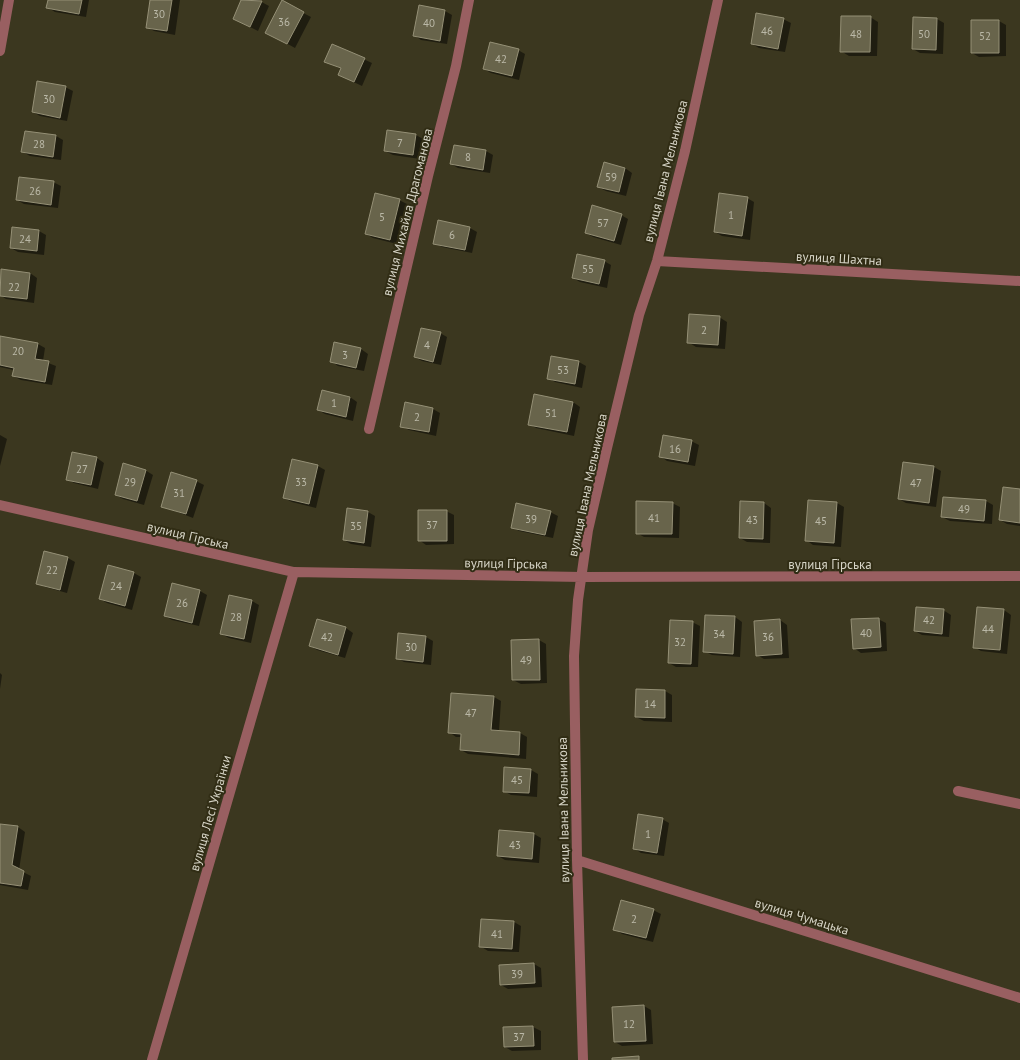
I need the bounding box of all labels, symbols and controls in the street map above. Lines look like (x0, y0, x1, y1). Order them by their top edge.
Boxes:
house number: 30 (153, 7, 165, 21)
house number: 36 (278, 15, 290, 29)
house number: 40 (423, 16, 435, 30)
house number: 46 (761, 24, 773, 38)
house number: 48 (850, 27, 862, 41)
house number: 50 (918, 27, 930, 41)
house number: 52 (979, 29, 991, 43)
house number: 42 (495, 52, 507, 66)
house number: 30 (43, 92, 55, 106)
street label: вулиця Івана Мельникова (640, 98, 691, 244)
street label: вулиця Михайла Драгоманова (378, 127, 437, 298)
house number: 7 (397, 136, 403, 150)
house number: 28 (33, 137, 45, 151)
house number: 8 (465, 150, 471, 164)
house number: 59 (605, 170, 617, 184)
house number: 26 (29, 184, 41, 198)
house number: 1 (728, 208, 734, 222)
house number: 5 (379, 210, 385, 224)
house number: 57 (597, 216, 609, 230)
house number: 6 (449, 228, 455, 242)
house number: 24 (19, 232, 31, 246)
street label: вулиця Шахтна (796, 248, 882, 269)
house number: 55 (582, 262, 594, 276)
house number: 22 (8, 280, 20, 294)
house number: 2 (701, 323, 707, 337)
house number: 4 (424, 338, 430, 352)
house number: 20 (12, 344, 24, 358)
house number: 3 (342, 348, 348, 362)
house number: 53 (557, 363, 569, 377)
house number: 1 (331, 396, 337, 410)
house number: 51 (545, 406, 557, 420)
house number: 2 (414, 410, 420, 424)
street label: вулиця Івана Мельникова (564, 412, 611, 558)
house number: 16 (669, 442, 681, 456)
house number: 27 (76, 462, 88, 476)
house number: 29 (124, 475, 136, 489)
house number: 33 (295, 475, 307, 489)
house number: 47 (910, 476, 922, 490)
house number: 31 (173, 486, 185, 500)
house number: 49 (958, 502, 970, 516)
house number: 41 (648, 511, 660, 525)
house number: 39 (525, 512, 537, 526)
house number: 43 (746, 513, 758, 527)
house number: 45 (815, 514, 827, 528)
street label: вулиця Гірська (145, 518, 230, 553)
house number: 37 (426, 518, 438, 532)
house number: 35 (350, 519, 362, 533)
street label: вулиця Гірська (464, 554, 548, 573)
street label: вулиця Гірська (788, 556, 872, 573)
house number: 22 (46, 563, 58, 577)
house number: 24 (110, 579, 122, 593)
house number: 26 (176, 596, 188, 610)
house number: 28 (230, 610, 242, 624)
house number: 42 (923, 613, 935, 627)
house number: 44 (982, 622, 994, 636)
house number: 40 (860, 626, 872, 640)
house number: 34 (713, 627, 725, 641)
house number: 42 (321, 630, 333, 644)
house number: 36 (762, 630, 774, 644)
house number: 32 (674, 635, 686, 649)
house number: 30 (405, 640, 417, 654)
house number: 49 (520, 653, 532, 667)
house number: 14 (644, 697, 656, 711)
house number: 47 (465, 706, 477, 720)
street label: вулиця Івана Мельникова (554, 737, 573, 883)
street label: вулиця Лесі Українки (186, 753, 235, 873)
house number: 45 (511, 773, 523, 787)
house number: 1 (645, 827, 651, 841)
house number: 43 (509, 838, 521, 852)
street label: вулиця Чумацька (753, 894, 851, 939)
house number: 2 (631, 912, 637, 926)
house number: 41 (491, 927, 503, 941)
house number: 39 (511, 967, 523, 981)
house number: 12 (623, 1017, 635, 1031)
house number: 37 (513, 1030, 525, 1044)

